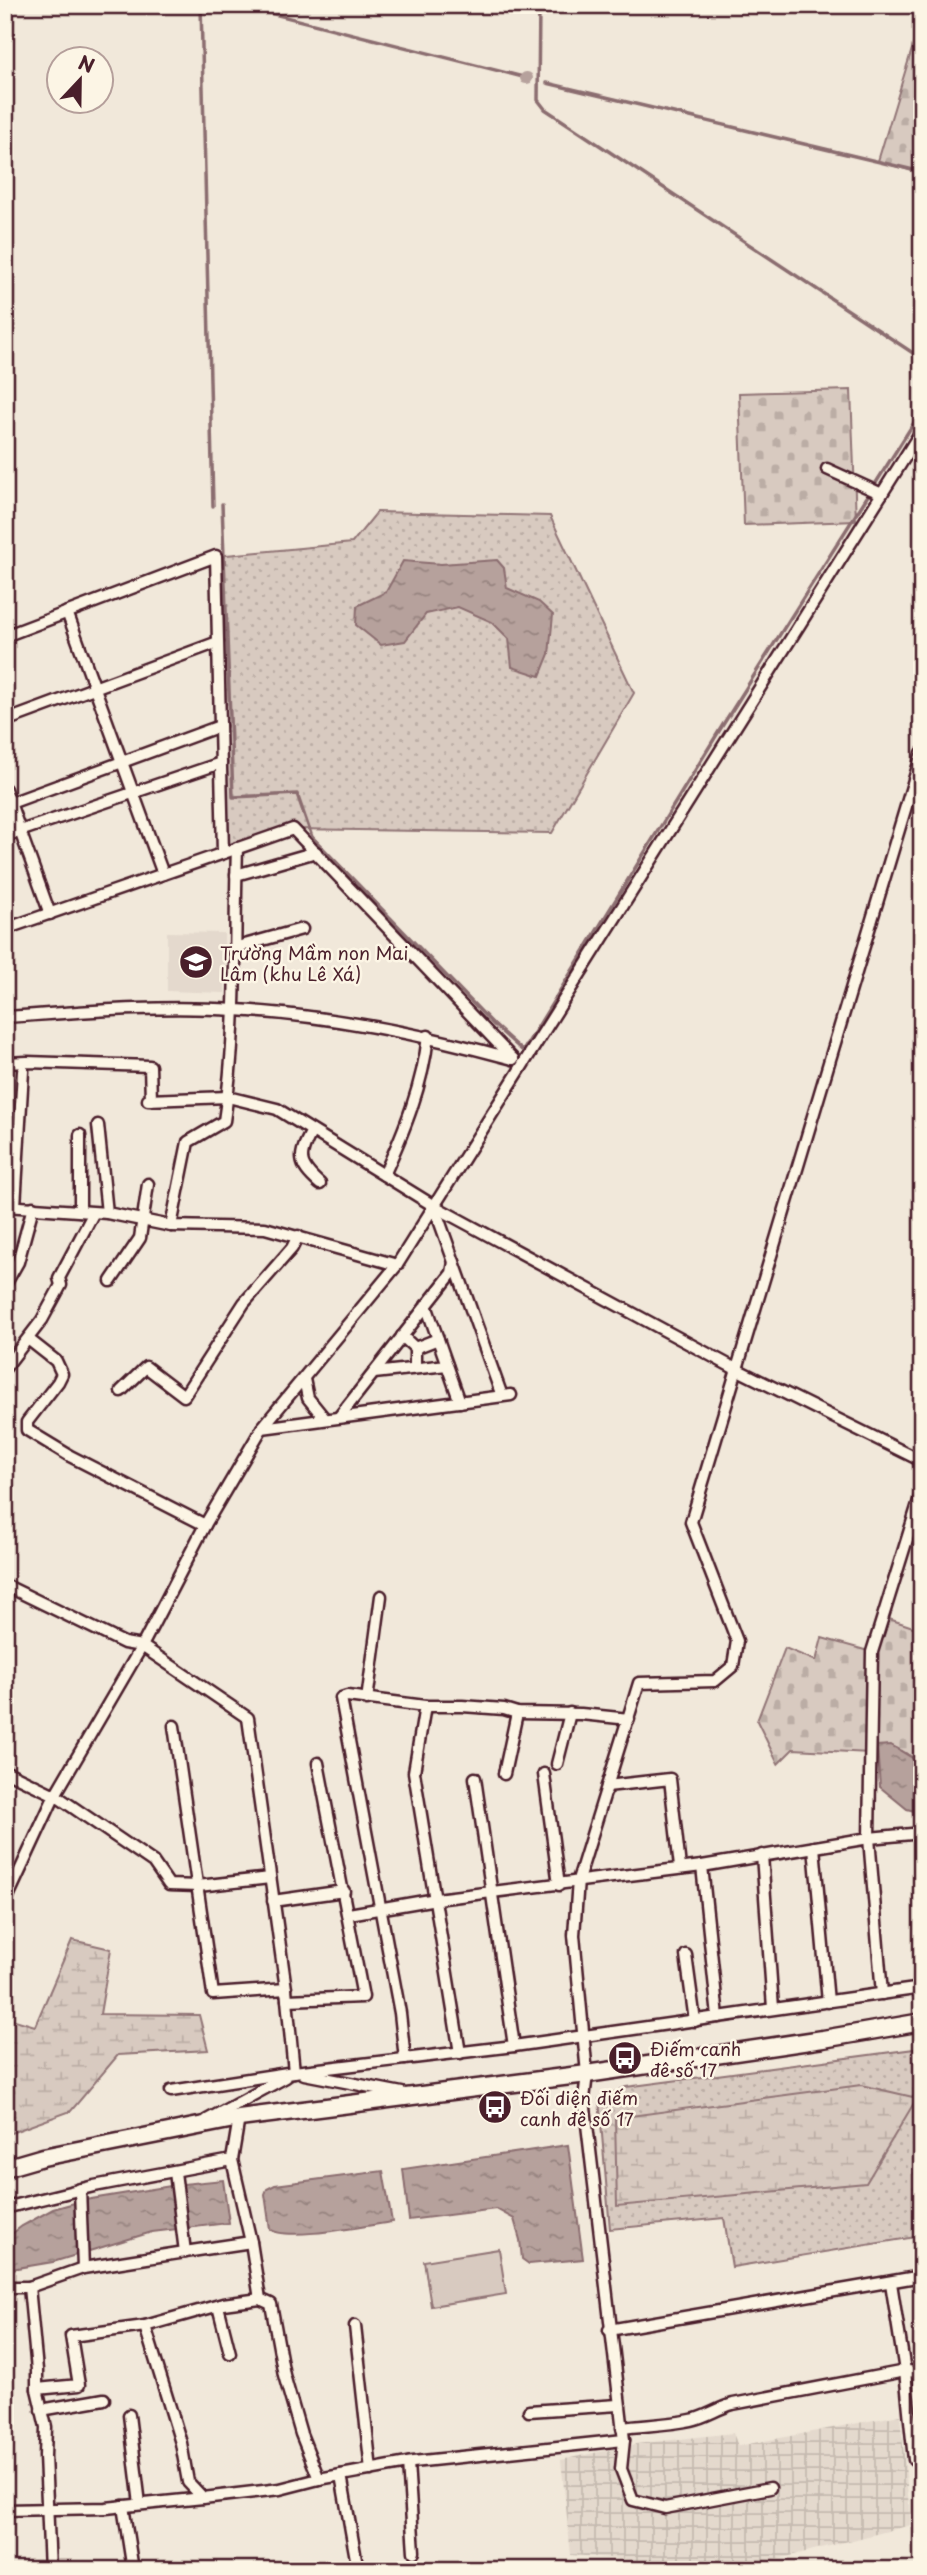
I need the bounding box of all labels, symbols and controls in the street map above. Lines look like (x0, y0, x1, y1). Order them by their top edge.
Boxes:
north arrow (46, 46, 116, 116)
text: N (75, 48, 99, 79)
place label: Trường Mầm non Mai Lâm (khu Lê Xá) (220, 939, 409, 987)
school or university icon: Trường Mầm non Mai Lâm (khu Lê Xá) (177, 943, 215, 981)
place label: Điếm canh đê số 17 (650, 2035, 741, 2083)
bus stop icon: Điếm canh đê số 17 (606, 2039, 644, 2077)
place label: Đối diện điếm canh đê số 17 (520, 2084, 638, 2132)
bus stop icon: Đối diện điếm canh đê số 17 (476, 2088, 514, 2126)

